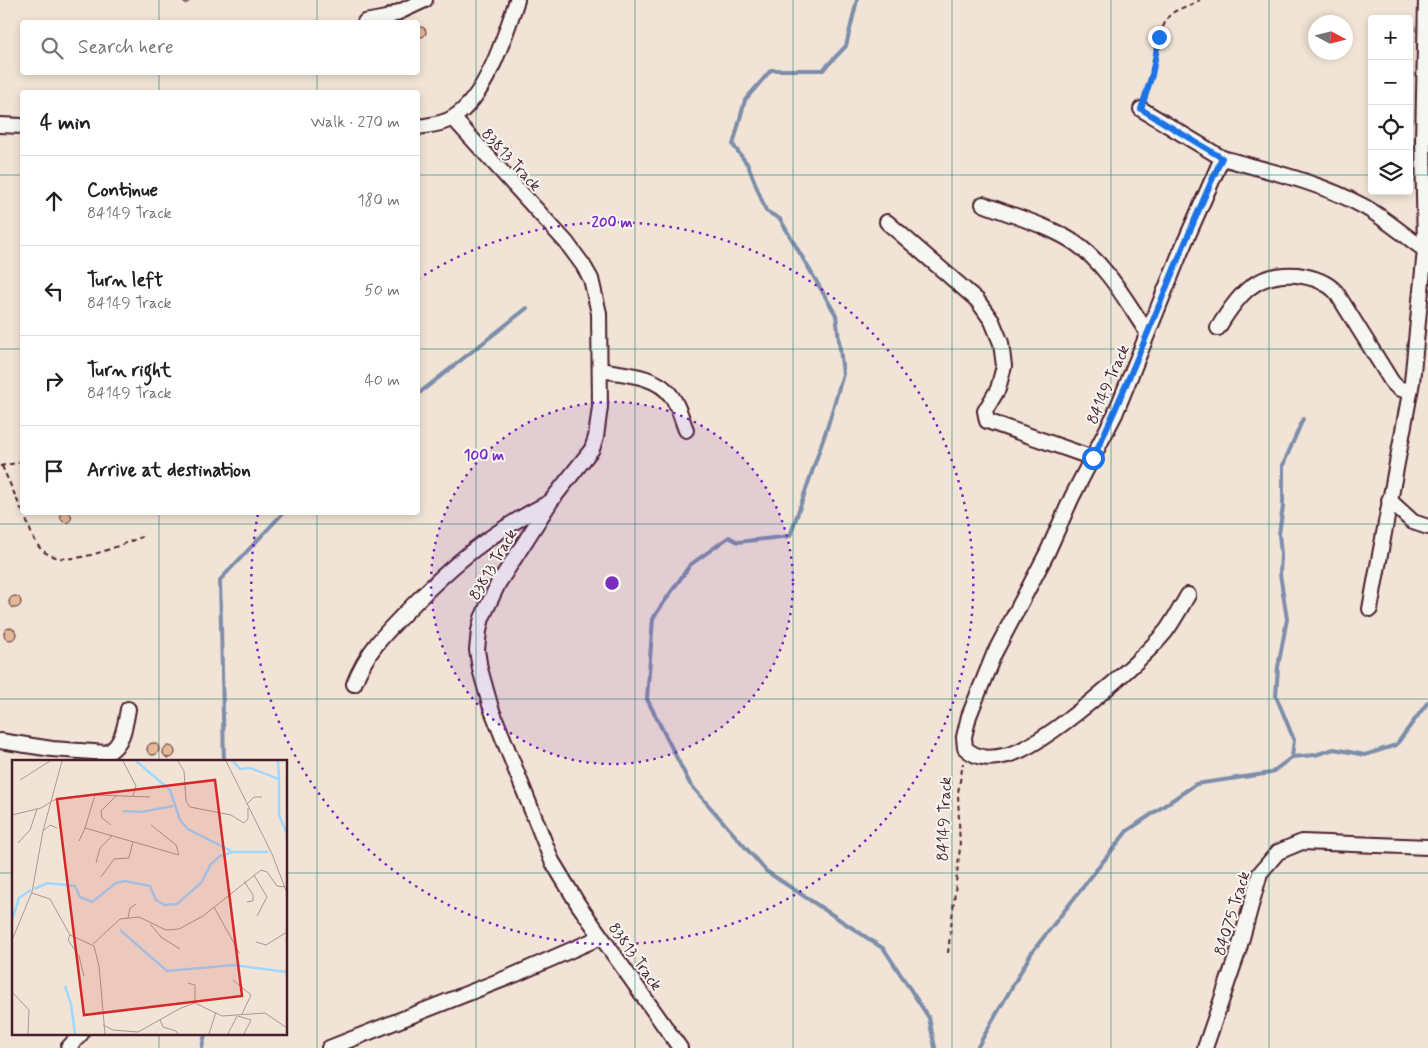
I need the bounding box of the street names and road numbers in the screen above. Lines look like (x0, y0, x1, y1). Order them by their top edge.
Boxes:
street label: 83813 Track (476, 124, 546, 196)
street label: 84149 Track (1082, 342, 1135, 428)
street label: 83813 Track (464, 525, 522, 604)
street label: 84149 Track (933, 776, 956, 862)
street label: 84075 Track (1210, 869, 1255, 958)
street label: 83813 Track (603, 919, 667, 995)

